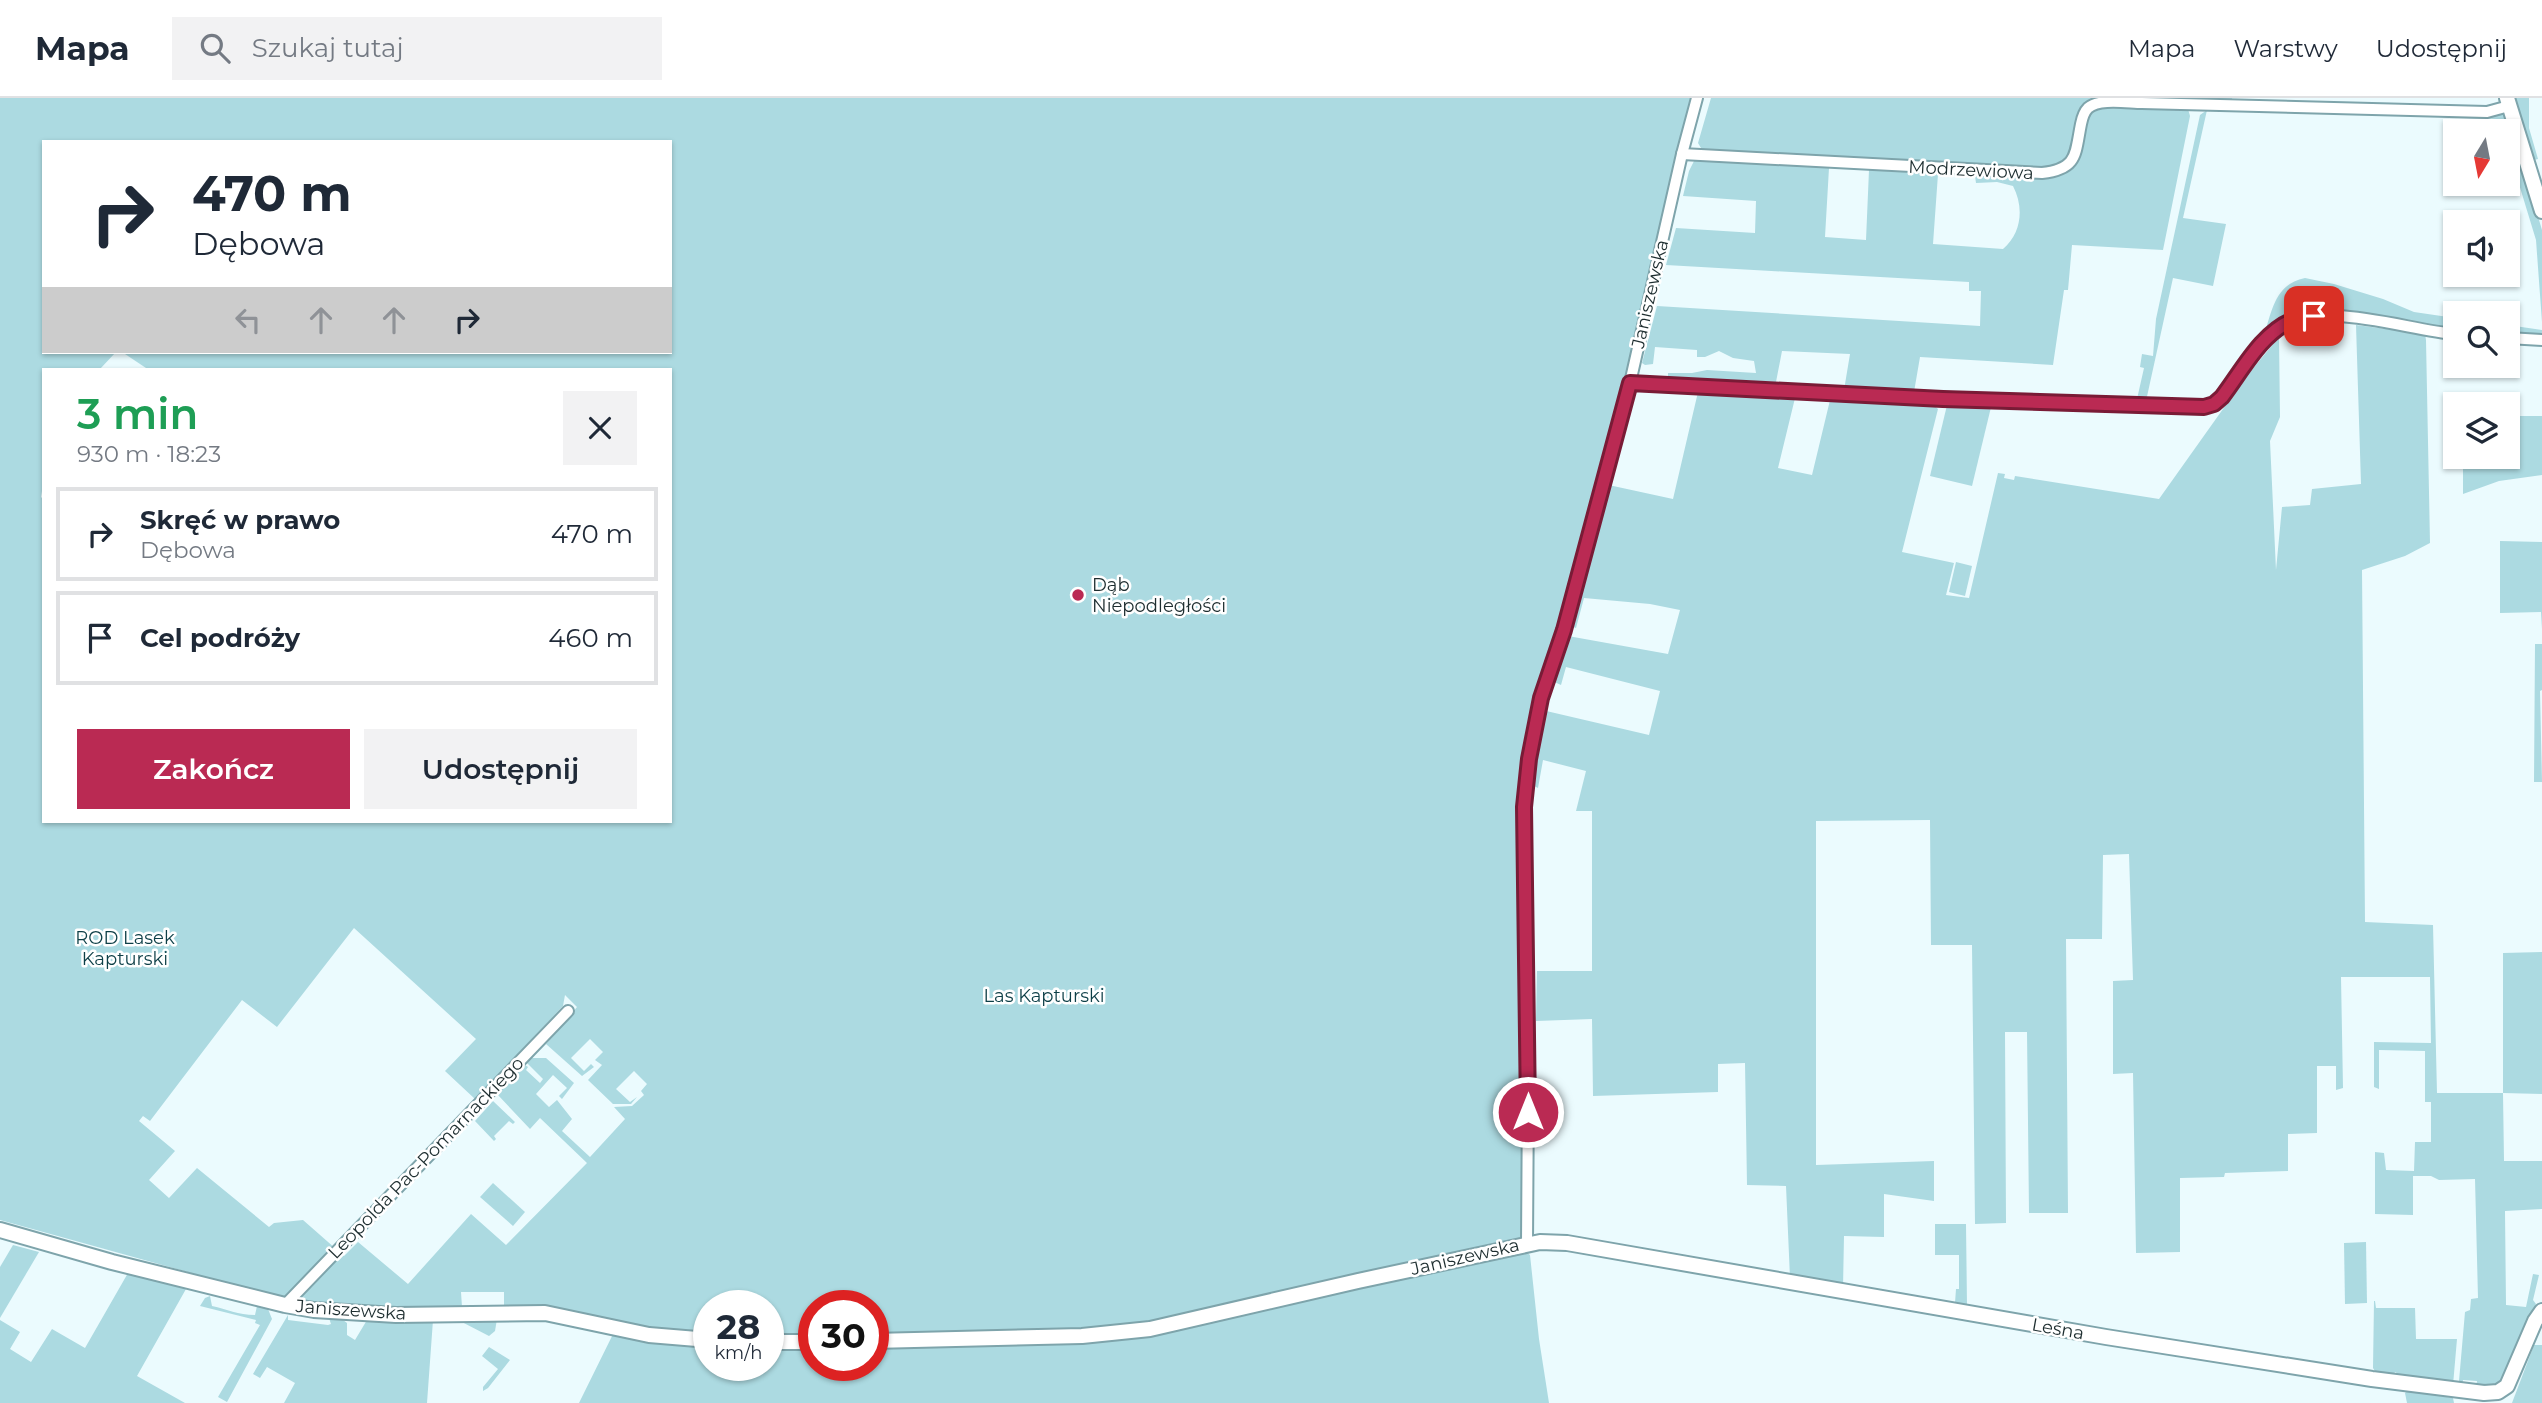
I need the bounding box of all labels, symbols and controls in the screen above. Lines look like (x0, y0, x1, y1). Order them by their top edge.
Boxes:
search box (172, 17, 662, 80)
text: Mapa (35, 28, 130, 68)
icon: search (196, 29, 234, 67)
text: Szukaj tutaj (252, 32, 404, 64)
text: Mapa (2128, 34, 2195, 63)
text: Warstwy (2233, 34, 2338, 63)
text: Udostępnij (2376, 34, 2507, 63)
north arrow (2443, 119, 2520, 196)
map controls (2443, 119, 2520, 469)
street label: Modrzewiowa (1908, 156, 2034, 184)
text: 470 m (192, 164, 352, 223)
icon: right (77, 168, 168, 259)
button: sound (2443, 210, 2520, 287)
text: Dębowa (192, 224, 325, 263)
street label: Janiszewska (1627, 238, 1673, 351)
pin (2284, 286, 2344, 346)
icon: arrive (2295, 297, 2333, 335)
icon: left (229, 301, 267, 339)
icon: ahead (302, 301, 340, 339)
icon: ahead (375, 301, 413, 339)
icon: right (448, 301, 486, 339)
button: search (2443, 301, 2520, 378)
text: 3 min (77, 388, 198, 440)
button: close (563, 391, 637, 465)
button: layers (2443, 392, 2520, 469)
text: 930 m · 18:23 (77, 440, 221, 468)
text: Skręć w prawo (140, 504, 340, 536)
icon: right (81, 515, 119, 553)
text: 470 m (551, 518, 633, 550)
text: Dębowa (140, 536, 236, 564)
place label: Dąb Niepodległości (1092, 574, 1226, 617)
marker: Dąb Niepodległości (1070, 587, 1086, 603)
icon: arrive (81, 619, 119, 657)
text: Cel podróży (140, 622, 300, 654)
text: 460 m (548, 622, 633, 654)
button: Zakończ (77, 729, 350, 809)
button: Udostępnij (364, 729, 637, 809)
park label: ROD Lasek Kapturski (75, 927, 175, 970)
park label: Las Kapturski (983, 985, 1105, 1007)
street label: Leopolda Pac-Pomarnackiego (324, 1052, 528, 1264)
position arrow (1491, 1075, 1565, 1149)
street label: Janiszewska (1408, 1234, 1521, 1280)
speed limit sign: 30 (798, 1290, 889, 1381)
street label: Janiszewska (294, 1295, 407, 1325)
text: 28 (717, 1305, 760, 1348)
street label: Leśna (2030, 1314, 2086, 1344)
text: km/h (714, 1342, 763, 1364)

